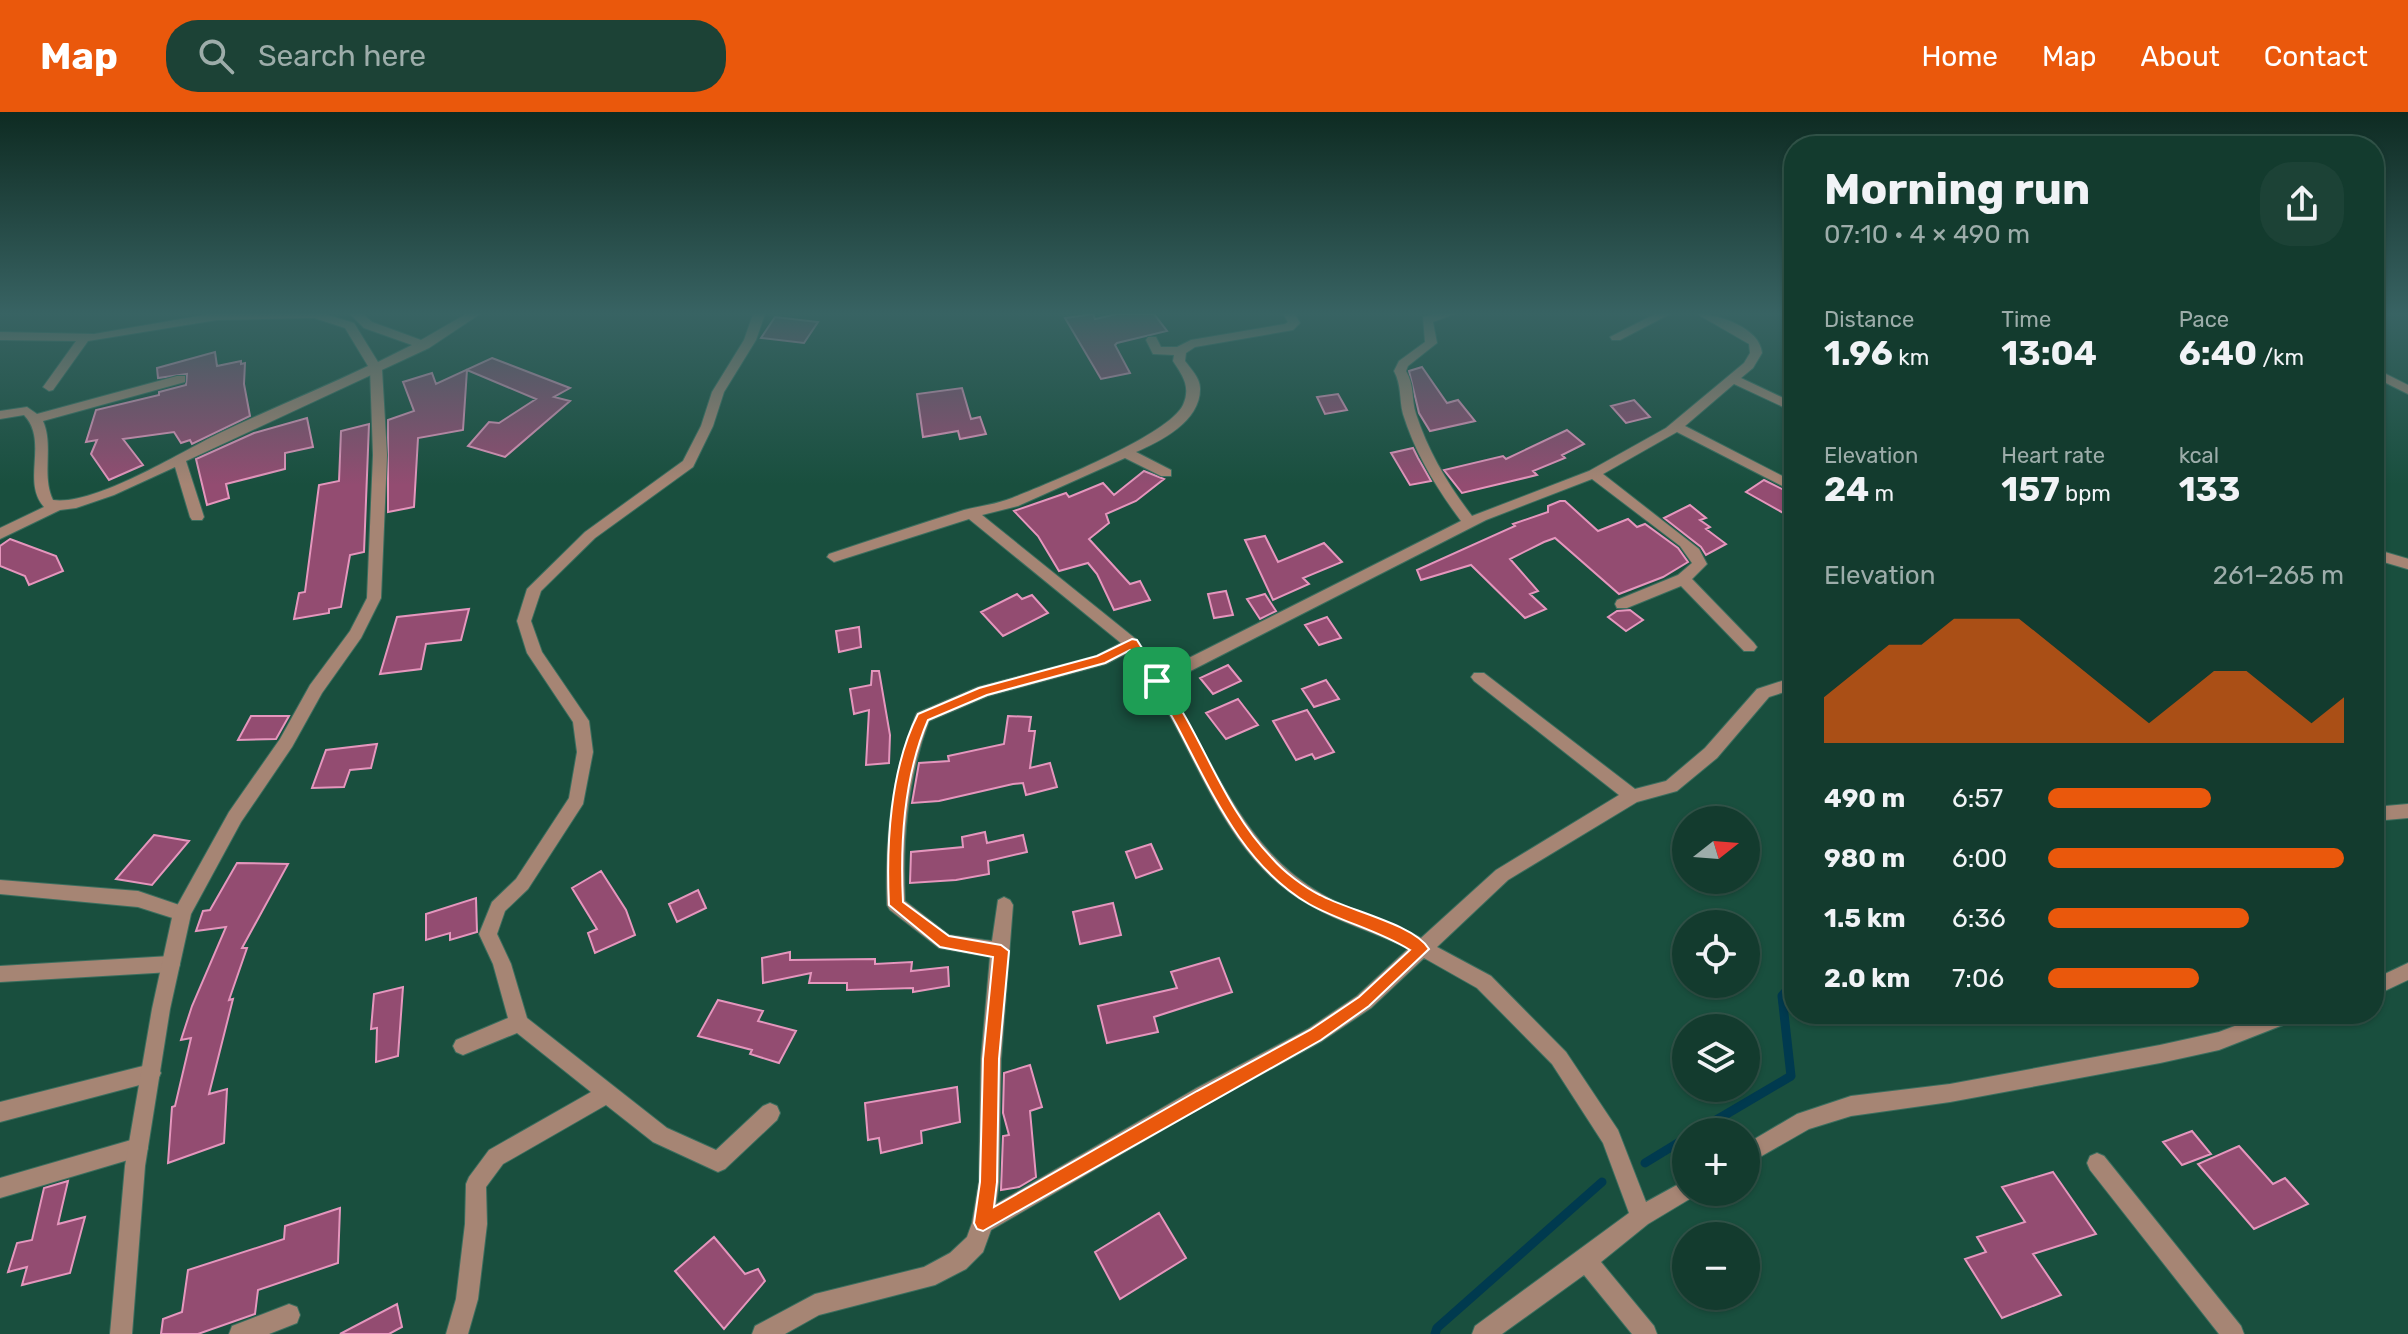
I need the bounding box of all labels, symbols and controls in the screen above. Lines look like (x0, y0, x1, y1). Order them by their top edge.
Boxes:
search box (166, 20, 726, 92)
text: Map (40, 33, 118, 79)
icon: search (194, 34, 238, 78)
text: Search here (258, 38, 426, 74)
text: Home (1921, 40, 1998, 73)
text: Map (2042, 40, 2096, 73)
text: About (2140, 40, 2220, 73)
text: Contact (2264, 40, 2368, 73)
button: share (2260, 162, 2344, 246)
text: Morning run (1824, 163, 2090, 215)
text: 07:10 · 4 × 490 m (1824, 219, 2030, 250)
text: Distance (1824, 306, 1914, 333)
text: Time (2001, 306, 2051, 333)
text: Pace (2179, 306, 2229, 333)
text: 1.96 (1824, 333, 1893, 374)
text: 13:04 (2001, 333, 2097, 374)
text: 6:40 (2179, 333, 2257, 374)
text: km (1893, 344, 1929, 371)
text: /km (2257, 344, 2304, 371)
text: Elevation (1824, 442, 1918, 469)
text: Heart rate (2001, 442, 2105, 469)
text: kcal (2179, 442, 2219, 469)
text: 24 (1824, 469, 1869, 510)
text: 157 (2001, 469, 2060, 510)
text: 133 (2179, 469, 2240, 510)
text: m (1869, 480, 1894, 507)
text: bpm (2060, 480, 2111, 507)
text: Elevation (1824, 560, 1935, 591)
text: 261–265 m (2213, 560, 2344, 591)
pin (1123, 647, 1191, 715)
icon: arrive (1135, 659, 1179, 703)
text: 490 m (1824, 783, 1905, 814)
text: 6:57 (1952, 783, 2003, 814)
north arrow (1672, 806, 1760, 894)
map controls (1672, 806, 1760, 1310)
text: 980 m (1824, 843, 1905, 874)
text: 6:00 (1952, 843, 2007, 874)
text: 1.5 km (1824, 903, 1906, 934)
text: 6:36 (1952, 903, 2006, 934)
button: locate (1672, 910, 1760, 998)
text: 2.0 km (1824, 963, 1910, 994)
text: 7:06 (1952, 963, 2004, 994)
button: layers (1672, 1014, 1760, 1102)
button: + (1672, 1118, 1760, 1206)
button: − (1672, 1222, 1760, 1310)

